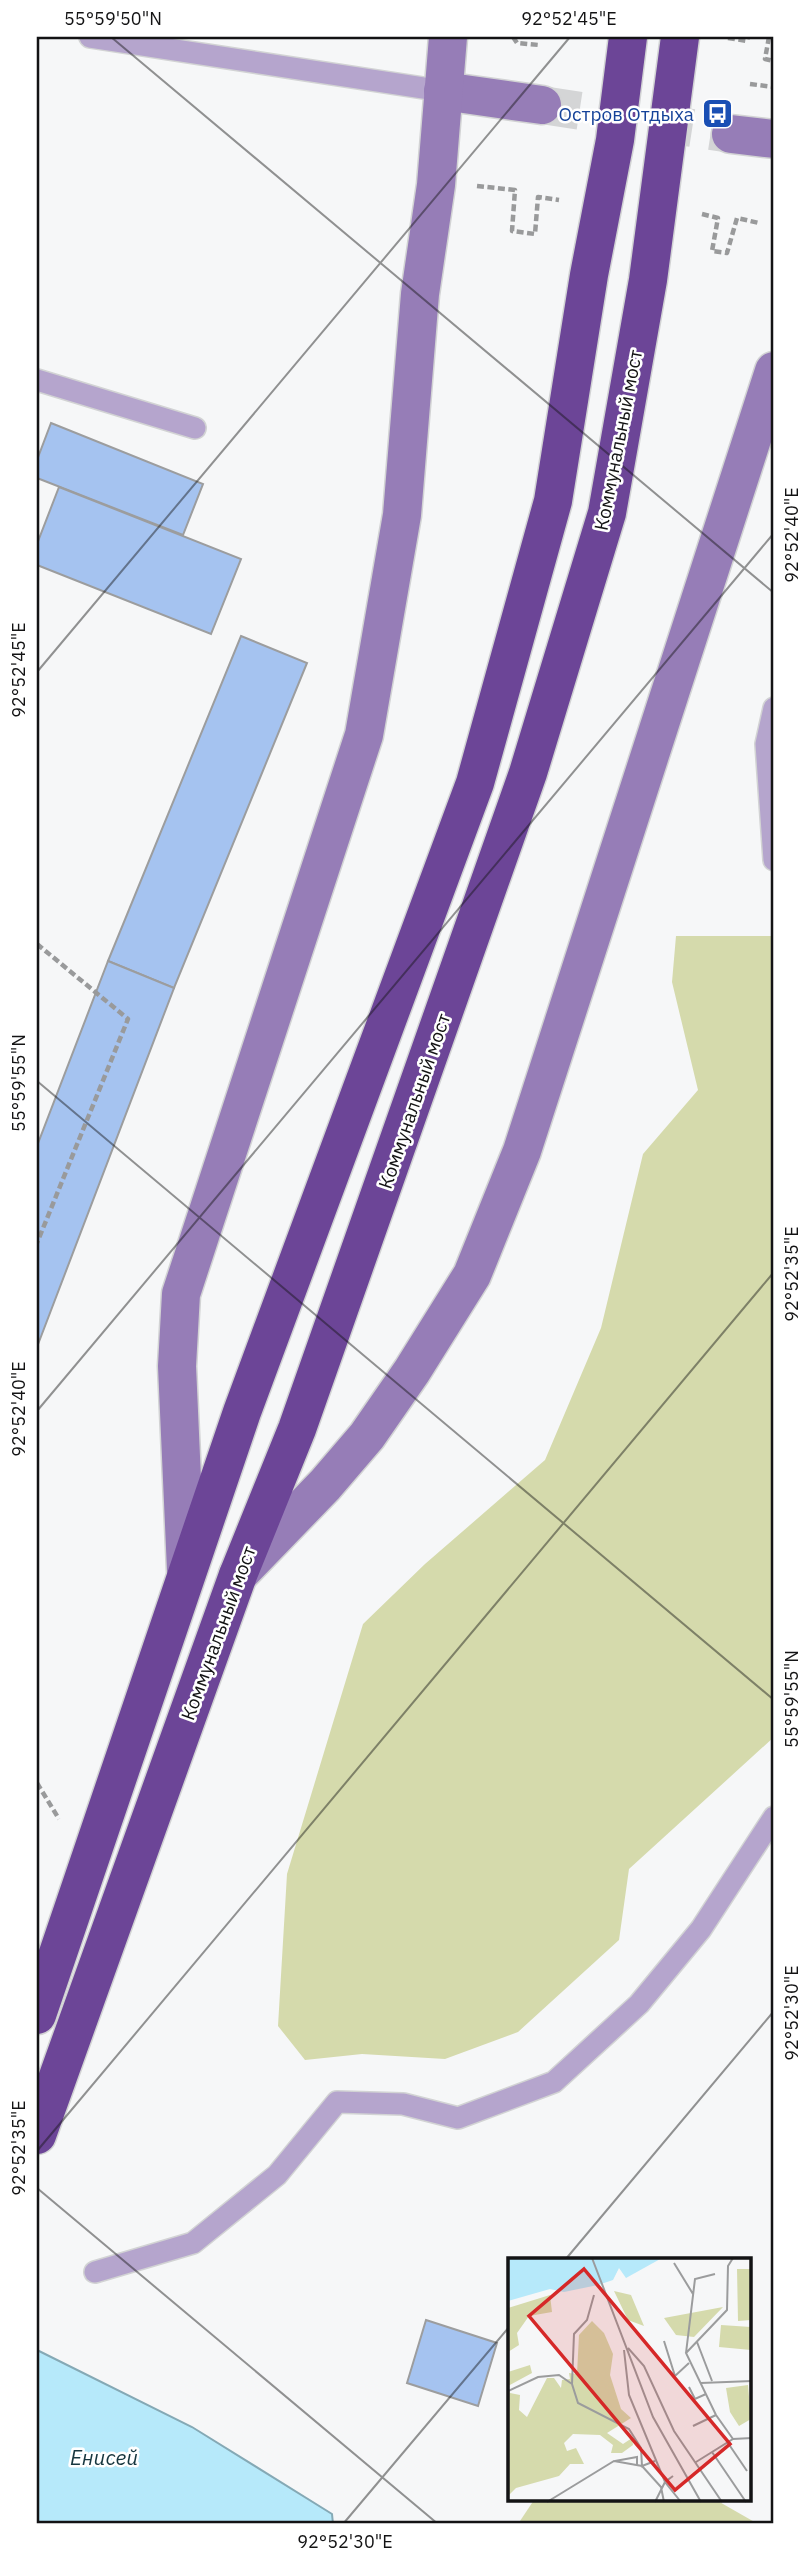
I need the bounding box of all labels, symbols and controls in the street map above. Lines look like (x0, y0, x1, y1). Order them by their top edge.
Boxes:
text: 55°59'50"N (64, 7, 162, 30)
text: 92°52'45"E (521, 7, 617, 30)
bus stop icon: Остров Отдыха (700, 97, 734, 131)
place label: Остров Отдыха (558, 102, 694, 126)
street label: Коммунальный мост (589, 347, 647, 533)
text: 92°52'40"E (780, 487, 803, 583)
text: 92°52'45"E (7, 622, 30, 718)
street label: Коммунальный мост (373, 1010, 455, 1192)
text: 55°59'55"N (7, 1034, 30, 1132)
text: 92°52'35"E (780, 1226, 803, 1322)
text: 92°52'40"E (7, 1361, 30, 1457)
street label: Коммунальный мост (175, 1542, 261, 1723)
text: 55°59'55"N (780, 1650, 803, 1748)
text: 92°52'30"E (780, 1965, 803, 2061)
text: 92°52'35"E (7, 2100, 30, 2196)
inset map (508, 2258, 752, 2502)
water label: Енисей (70, 2443, 138, 2471)
text: 92°52'30"E (297, 2530, 393, 2553)

